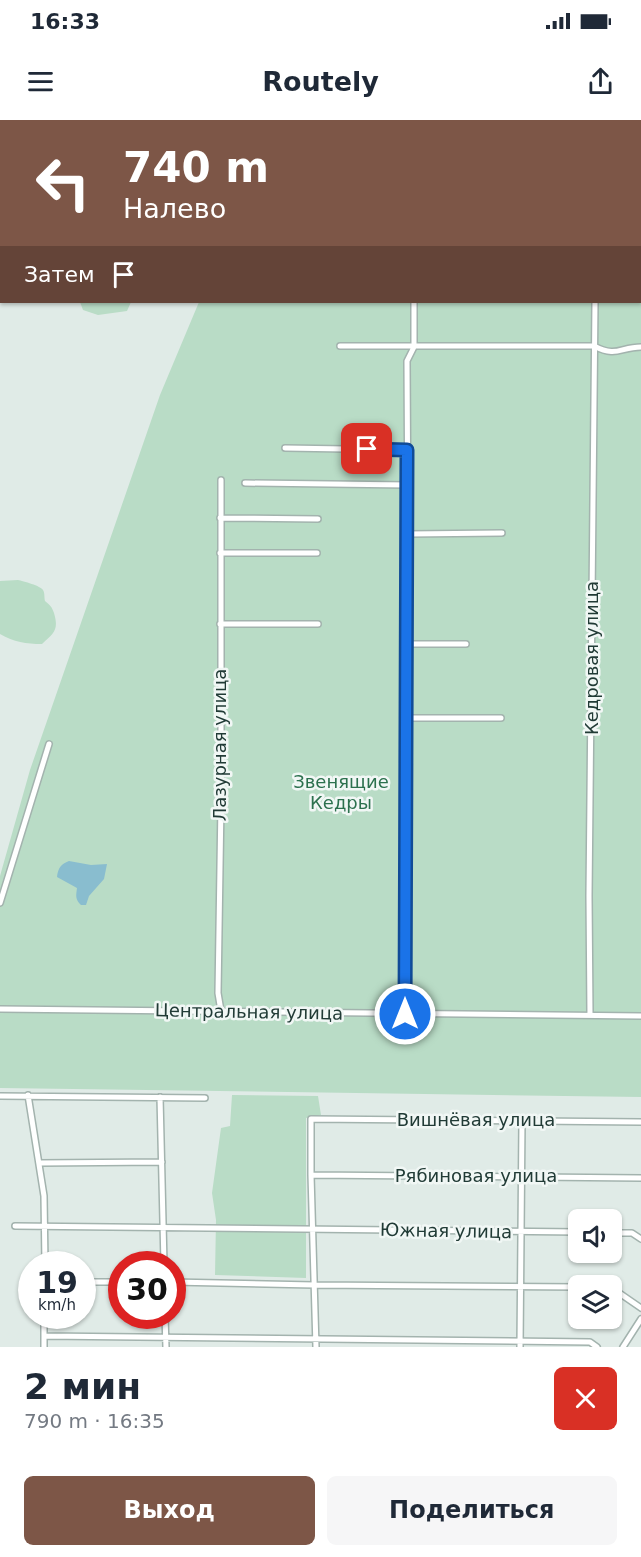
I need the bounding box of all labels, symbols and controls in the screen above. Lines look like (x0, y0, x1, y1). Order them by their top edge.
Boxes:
text: 16:33 (30, 9, 100, 34)
icon: menu (24, 65, 57, 98)
icon: share (584, 65, 617, 98)
text: Routely (262, 66, 379, 97)
text: 740 m (123, 143, 269, 192)
icon: left (24, 144, 102, 222)
text: Налево (123, 193, 226, 224)
icon: arrive (107, 258, 140, 291)
text: Затем (24, 262, 95, 287)
pin (341, 423, 392, 474)
icon: arrive (350, 432, 383, 465)
street label: Кедровая улица (581, 581, 602, 735)
street label: Лазурная улица (209, 669, 230, 821)
park label: Звенящие Кедры (293, 771, 389, 813)
position arrow (373, 982, 437, 1046)
street label: Центральная улица (155, 999, 343, 1024)
street label: Вишнёвая улица (397, 1109, 555, 1130)
street label: Рябиновая улица (395, 1165, 557, 1186)
map controls (568, 1209, 622, 1329)
button: sound (568, 1209, 622, 1263)
street label: Южная улица (380, 1219, 512, 1242)
speed limit sign: 30 (108, 1251, 186, 1329)
text: 19 (36, 1265, 78, 1300)
button: layers (568, 1275, 622, 1329)
text: km/h (38, 1296, 76, 1314)
text: 2 мин (24, 1366, 141, 1407)
button: close (554, 1367, 617, 1430)
text: 790 m · 16:35 (24, 1409, 165, 1433)
button: Выход (24, 1476, 315, 1545)
button: Поделиться (327, 1476, 617, 1545)

